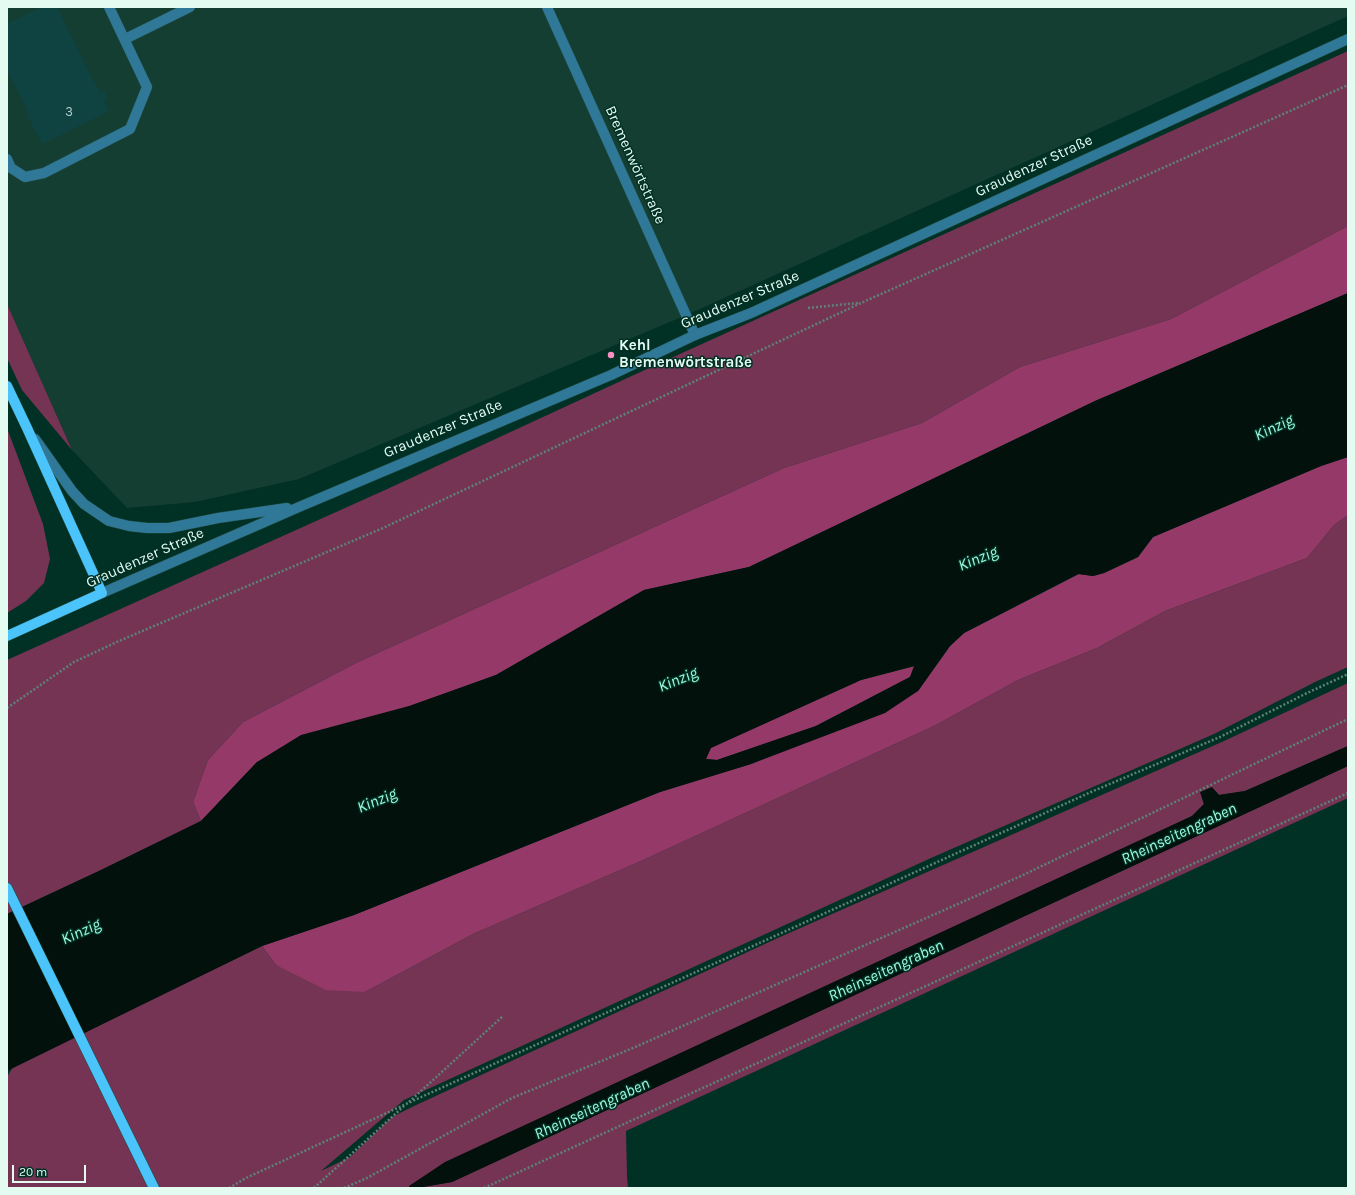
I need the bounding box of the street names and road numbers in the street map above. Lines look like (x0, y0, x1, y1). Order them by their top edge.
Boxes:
street label: Bremenwörtstraße (601, 103, 669, 227)
street label: Graudenzer Straße (973, 131, 1095, 201)
street label: Graudenzer Straße (678, 267, 802, 333)
street label: Graudenzer Straße (381, 396, 505, 462)
street label: Graudenzer Straße (83, 524, 207, 592)

